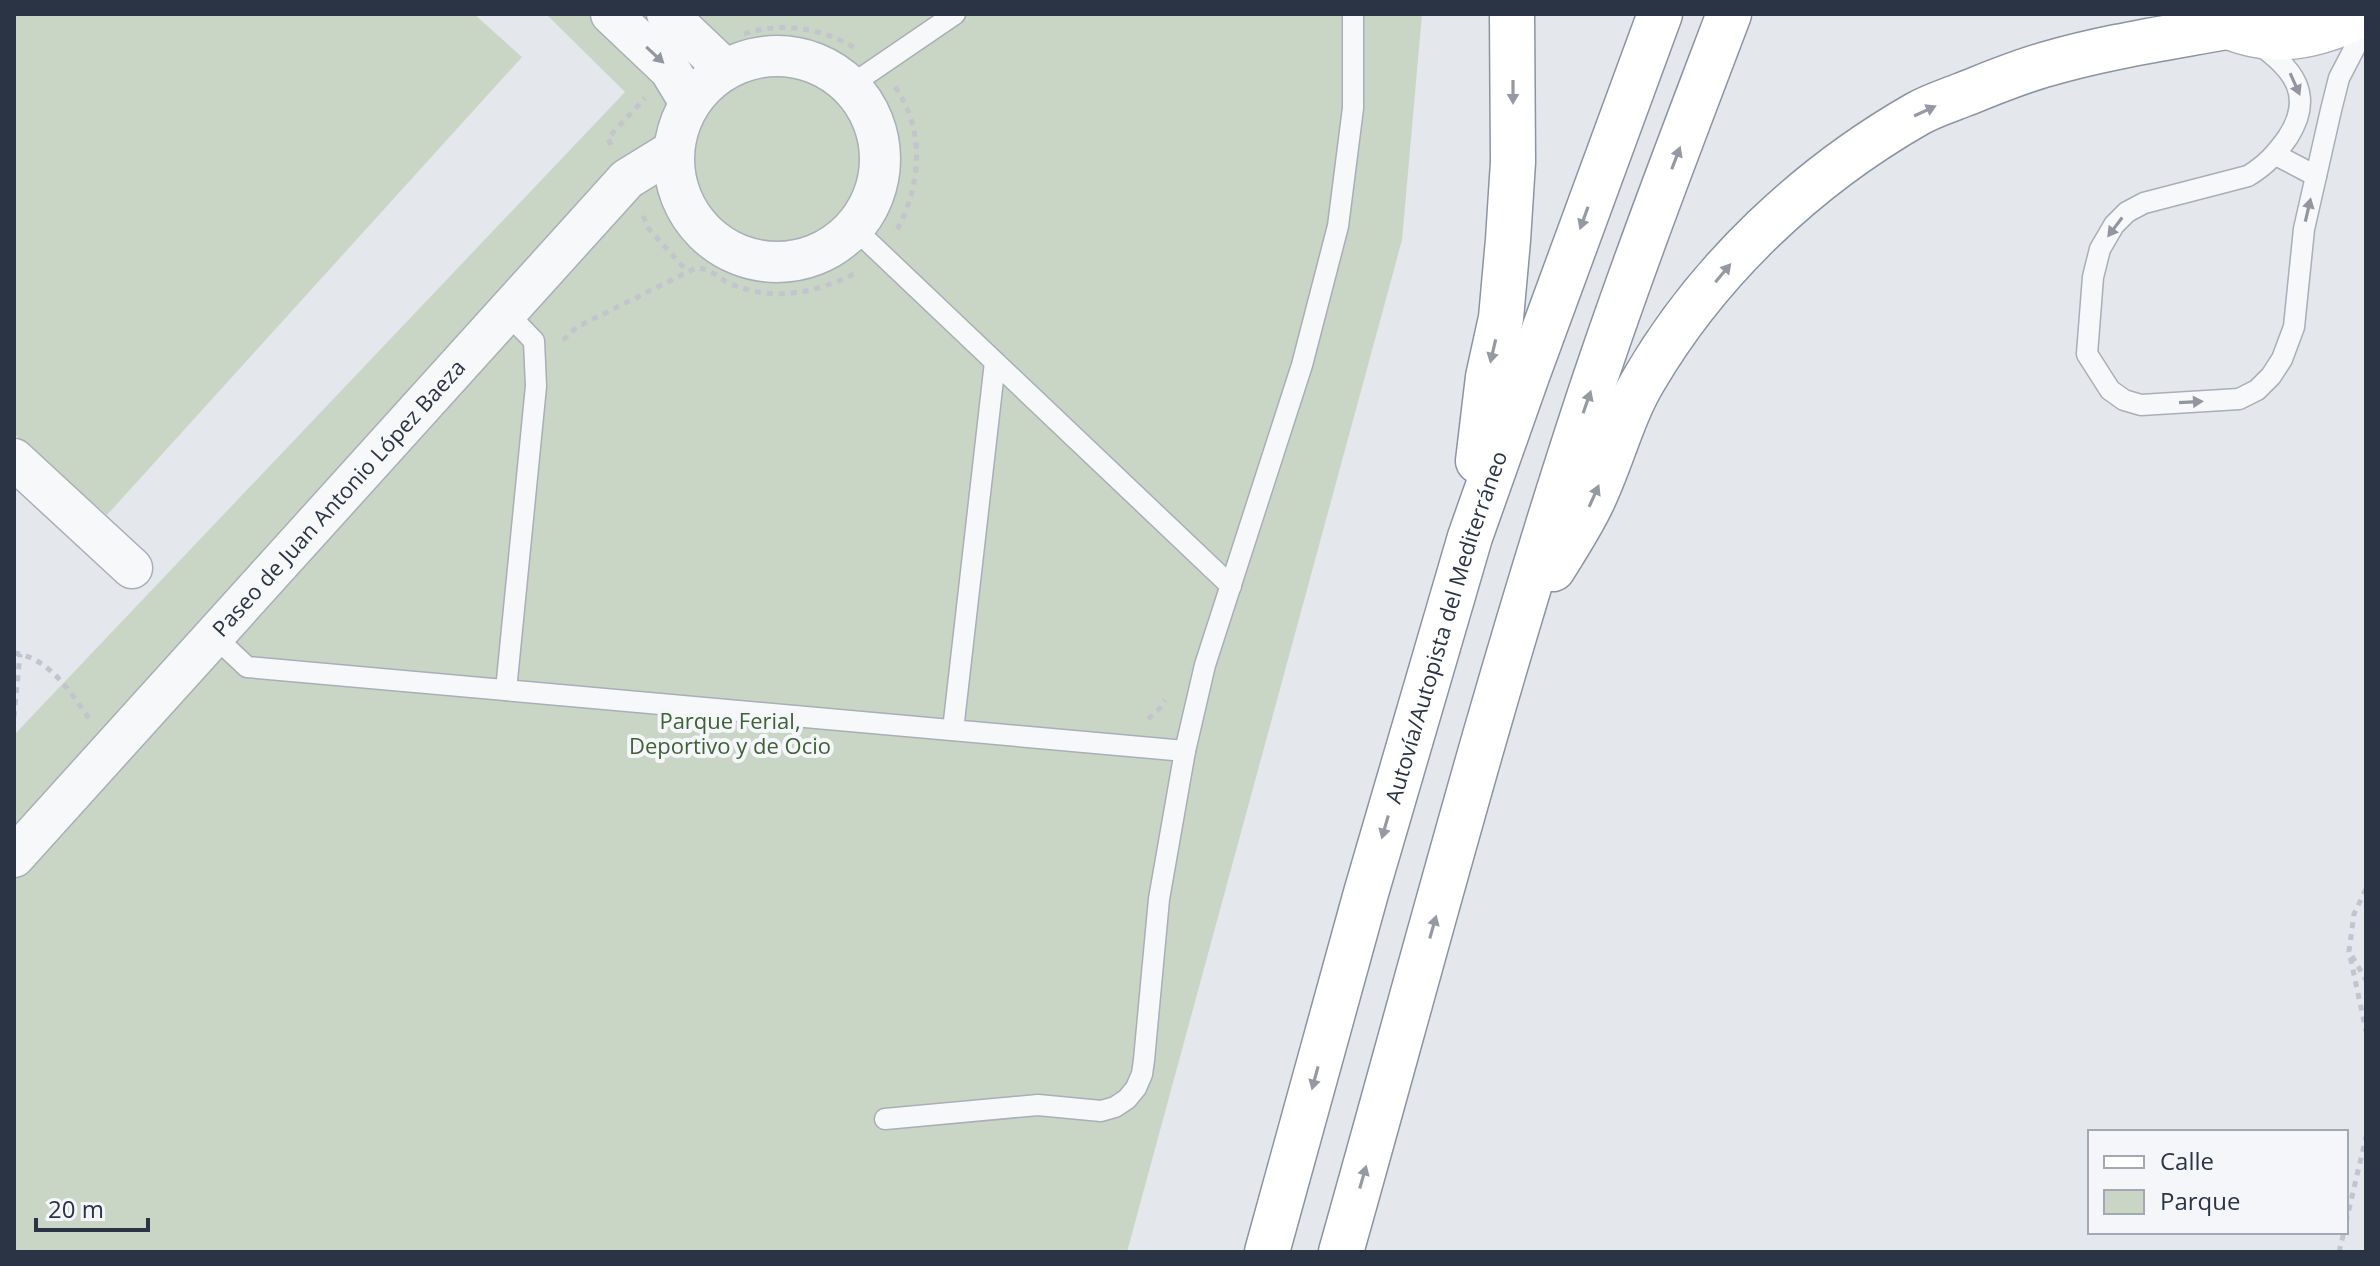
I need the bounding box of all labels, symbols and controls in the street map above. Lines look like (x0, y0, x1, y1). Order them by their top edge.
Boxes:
one-way arrow (645, 46, 664, 64)
one-way arrow (2289, 73, 2302, 96)
one-way arrow (1507, 80, 1519, 105)
one-way arrow (1913, 104, 1936, 118)
one-way arrow (1670, 146, 1683, 170)
one-way arrow (2302, 197, 2315, 222)
one-way arrow (1577, 207, 1590, 231)
one-way arrow (2107, 217, 2123, 238)
one-way arrow (1714, 263, 1731, 283)
one-way arrow (1487, 338, 1499, 363)
street label: Paseo de Juan Antonio López Baeza (205, 352, 471, 642)
one-way arrow (1582, 390, 1594, 414)
one-way arrow (2179, 395, 2204, 408)
street label: Autovía/Autopista del Mediterráneo (1377, 447, 1513, 807)
one-way arrow (1587, 484, 1601, 508)
park label: Parque Ferial, Deportivo y de Ocio (629, 705, 831, 760)
one-way arrow (1378, 816, 1391, 840)
one-way arrow (1427, 914, 1440, 938)
one-way arrow (1308, 1066, 1321, 1090)
legend (2088, 1130, 2348, 1234)
text: Calle (2160, 1144, 2214, 1177)
one-way arrow (1357, 1164, 1369, 1189)
scale bar (36, 1182, 148, 1232)
text: Parque (2160, 1184, 2240, 1217)
text: 20 m (48, 1192, 104, 1225)

